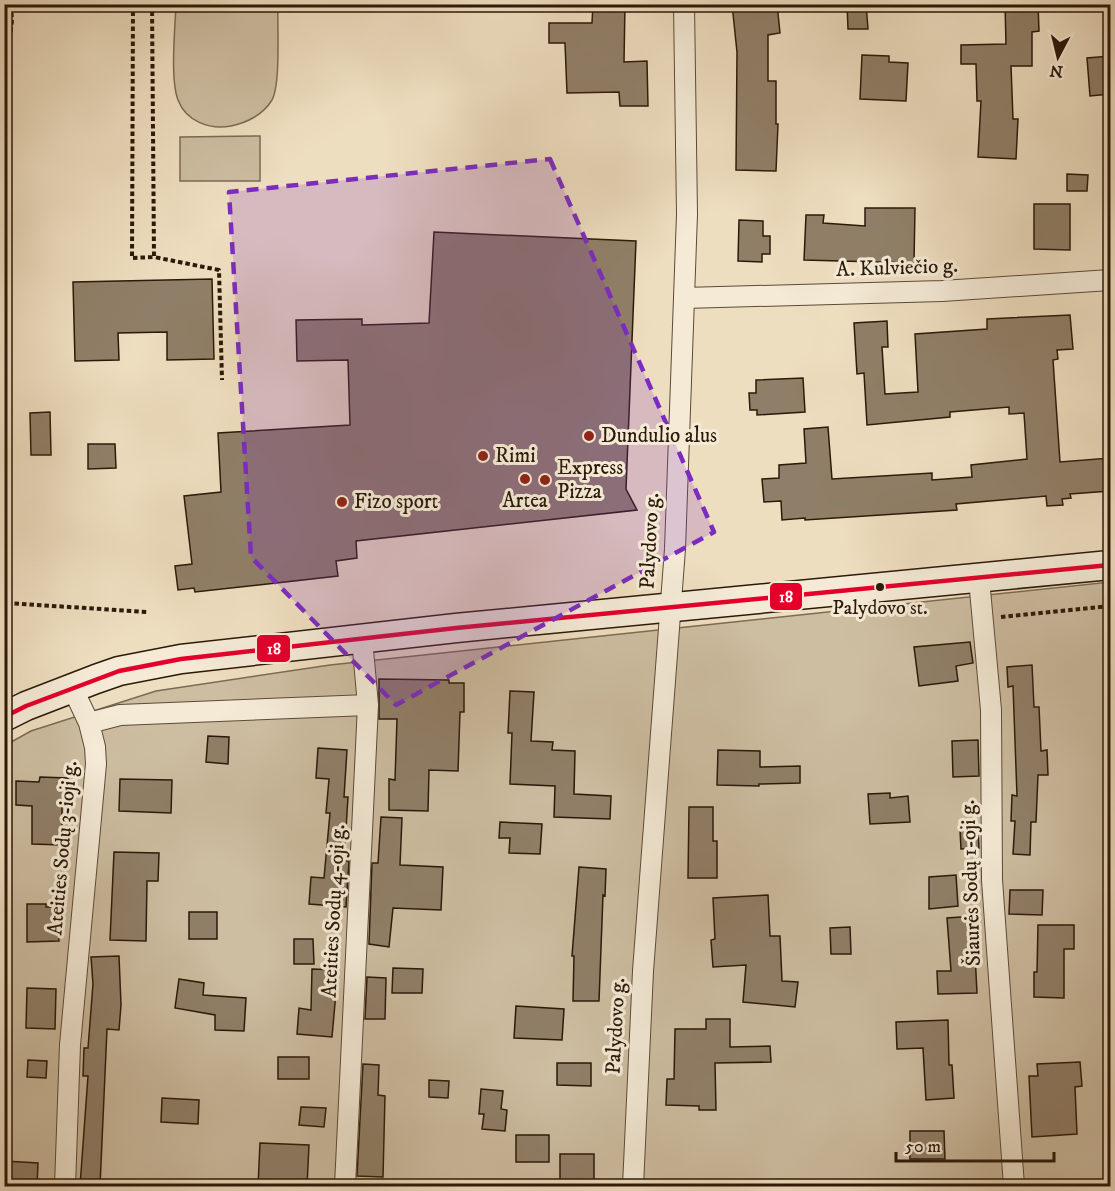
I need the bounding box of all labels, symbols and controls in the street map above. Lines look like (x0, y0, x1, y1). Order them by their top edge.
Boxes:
north arrow (1028, 27, 1088, 87)
text: N (1049, 60, 1064, 82)
street label: A. Kulviečio g. (836, 253, 958, 283)
place label: Dundulio alus (601, 423, 717, 449)
marker: Dundulio alus (582, 429, 596, 443)
place label: Rimi (495, 443, 536, 469)
marker: Rimi (476, 449, 490, 463)
place label: Express Pizza (557, 455, 623, 505)
marker: Artea (518, 472, 532, 486)
marker: Express Pizza (538, 473, 552, 487)
place label: Artea (502, 488, 548, 514)
place label: Fizo sport (354, 489, 439, 515)
street label: Palydovo g. (634, 492, 666, 590)
marker: Fizo sport (335, 495, 349, 509)
marker: Palydovo st. (874, 581, 886, 593)
line badge: 18 (769, 582, 803, 611)
text: 18 (779, 587, 793, 607)
place label: Palydovo st. (832, 596, 928, 621)
line badge: 18 (256, 634, 291, 663)
text: 18 (267, 639, 281, 659)
street label: Ateities Sodų 3-ioji g. (42, 760, 84, 936)
street label: Šiaurės Sodų 1-oji g. (953, 799, 987, 967)
street label: Ateities Sodų 4-oji g. (316, 824, 352, 998)
street label: Palydovo g. (600, 977, 632, 1075)
scale bar (896, 1125, 1054, 1163)
text: 50 m (905, 1136, 941, 1158)

